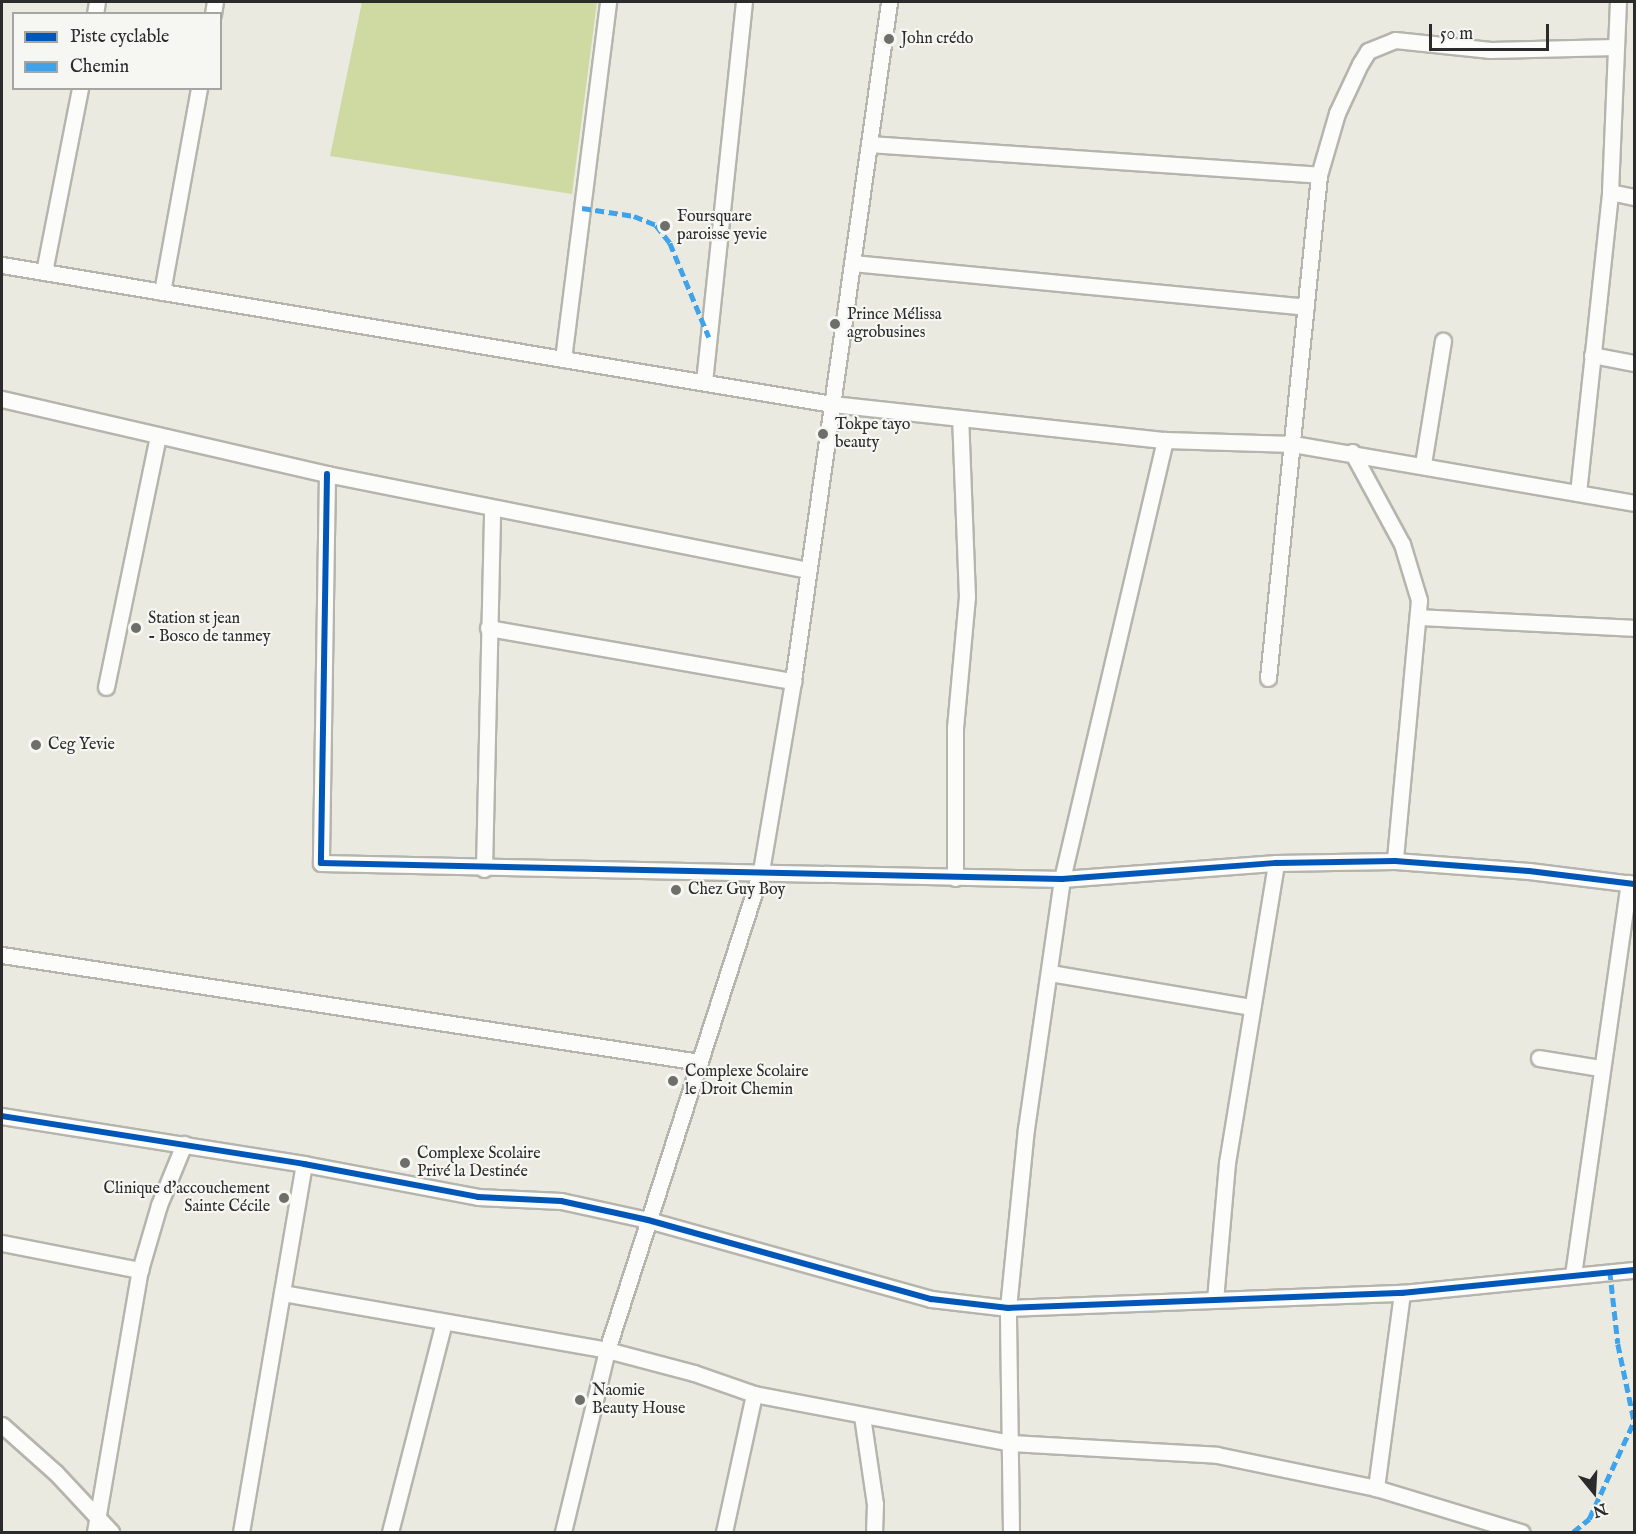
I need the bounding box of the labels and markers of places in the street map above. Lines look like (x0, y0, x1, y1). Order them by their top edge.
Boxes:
place label: John crédo (901, 29, 973, 49)
marker: John crédo (882, 32, 896, 46)
place label: Foursquare paroisse yevie (677, 207, 767, 245)
marker: Foursquare paroisse yevie (658, 219, 672, 233)
place label: Prince Mélissa agrobusines (847, 305, 942, 343)
marker: Prince Mélissa agrobusines (828, 317, 842, 331)
place label: Tokpe tayo beauty (835, 415, 910, 453)
marker: Tokpe tayo beauty (816, 427, 830, 441)
place label: Station st jean - Bosco de tanmey (148, 609, 271, 647)
marker: Station st jean - Bosco de tanmey (129, 621, 143, 635)
place label: Ceg Yevie (48, 735, 115, 755)
marker: Ceg Yevie (29, 738, 43, 752)
place label: Chez Guy Boy (688, 880, 785, 900)
marker: Chez Guy Boy (669, 883, 683, 897)
place label: Complexe Scolaire le Droit Chemin (685, 1062, 809, 1100)
marker: Complexe Scolaire le Droit Chemin (666, 1074, 680, 1088)
place label: Complexe Scolaire Privé la Destinée (417, 1144, 541, 1182)
marker: Complexe Scolaire Privé la Destinée (398, 1156, 412, 1170)
place label: Clinique d'accouchement Sainte Cécile (104, 1179, 270, 1217)
marker: Clinique d'accouchement Sainte Cécile (275, 1189, 293, 1207)
place label: Naomie Beauty House (592, 1381, 685, 1419)
marker: Naomie Beauty House (573, 1393, 587, 1407)

